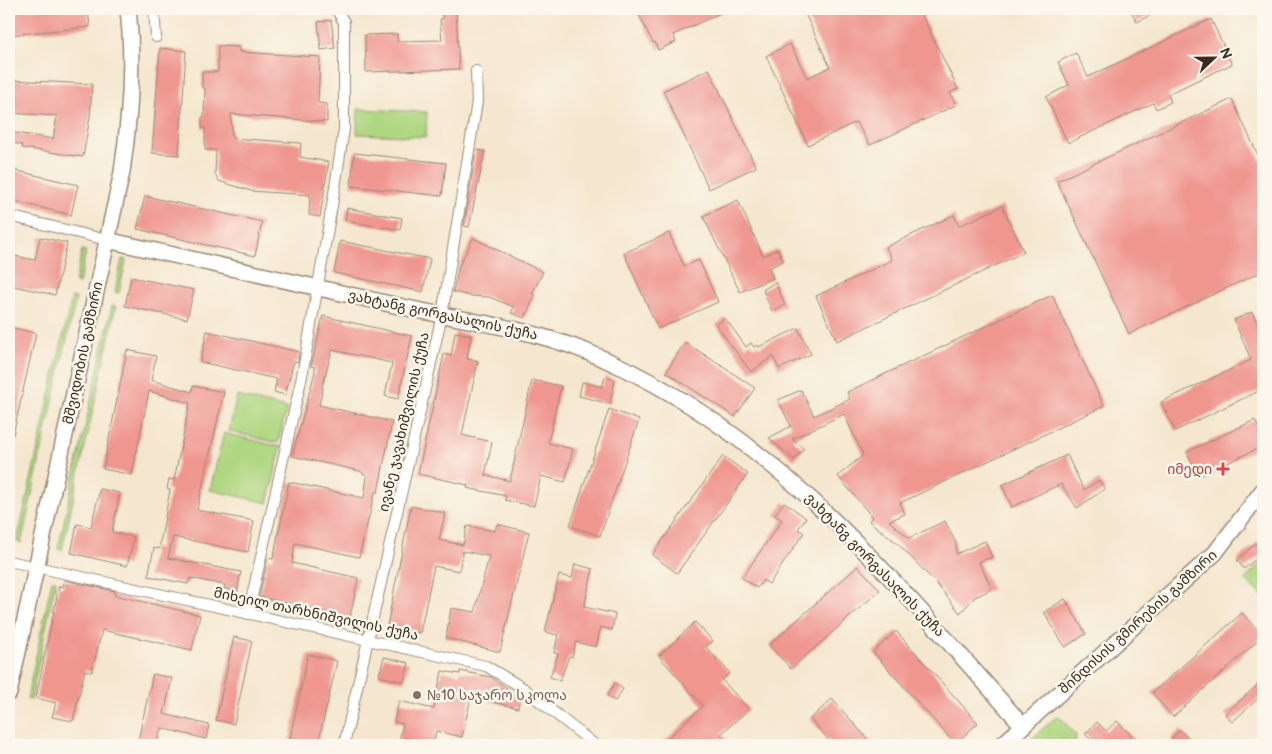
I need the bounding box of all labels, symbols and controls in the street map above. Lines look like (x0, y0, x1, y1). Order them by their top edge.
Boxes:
north arrow (1190, 32, 1240, 82)
text: N (1216, 45, 1235, 61)
street label: მშვიდობის გამზირი (60, 280, 106, 426)
street label: ვახტანგ გორგასალის ქუჩა (347, 287, 539, 343)
street label: ივანე ჯავახიშვილის ქუჩა (375, 331, 433, 513)
place label: იმედი (1167, 461, 1212, 478)
marker: იმედი (1216, 462, 1230, 476)
street label: ვახტანგ გორგასალის ქუჩა (802, 490, 948, 640)
street label: შინდისის გმირების გამზირი (1055, 546, 1221, 698)
street label: მიხეილ თარხნიშვილის ქუჩა (212, 584, 420, 644)
place label: №10 საჯარო სკოლა (427, 687, 567, 704)
marker: №10 საჯარო სკოლა (411, 689, 423, 701)

